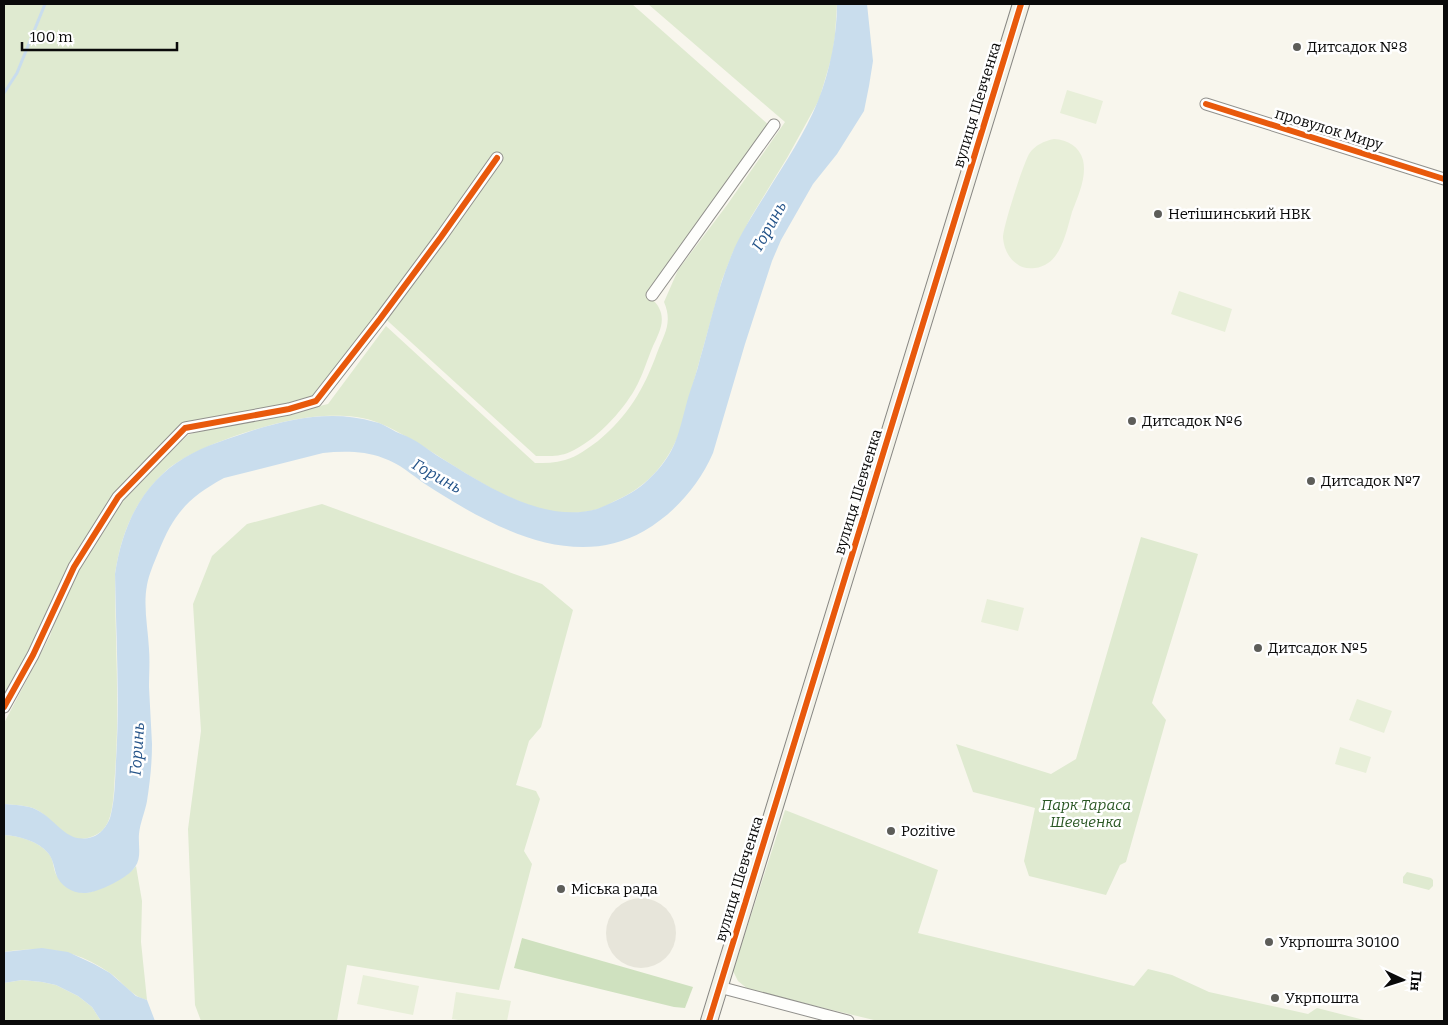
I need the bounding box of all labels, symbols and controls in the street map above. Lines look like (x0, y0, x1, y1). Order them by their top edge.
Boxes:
scale bar (22, 20, 178, 52)
text: 100 m (30, 28, 73, 46)
place label: Дитсадок №8 (1307, 38, 1407, 56)
street label: вулиця Шевченка (949, 40, 1005, 170)
marker: Дитсадок №8 (1291, 41, 1303, 53)
street label: провулок Миру (1273, 104, 1385, 154)
water label: Горинь (748, 198, 790, 254)
place label: Нетішинський НВК (1168, 205, 1311, 223)
marker: Нетішинський НВК (1152, 208, 1164, 220)
place label: Дитсадок №6 (1142, 412, 1242, 430)
marker: Дитсадок №6 (1126, 415, 1138, 427)
street label: вулиця Шевченка (830, 427, 886, 557)
water label: Горинь (409, 455, 465, 497)
place label: Дитсадок №7 (1321, 472, 1420, 490)
marker: Дитсадок №7 (1305, 475, 1317, 487)
place label: Дитсадок №5 (1268, 639, 1367, 657)
marker: Дитсадок №5 (1252, 642, 1264, 654)
water label: Горинь (126, 722, 148, 776)
park label: Парк Тараса Шевченка (1041, 796, 1131, 831)
street label: вулиця Шевченка (711, 814, 767, 944)
place label: Pozitive (901, 822, 955, 840)
marker: Pozitive (885, 825, 897, 837)
place label: Міська рада (571, 880, 658, 898)
marker: Міська рада (555, 883, 567, 895)
place label: Укрпошта 30100 (1279, 933, 1400, 951)
marker: Укрпошта 30100 (1263, 936, 1275, 948)
north arrow (1378, 955, 1428, 1005)
text: Пн (1406, 970, 1425, 992)
place label: Укрпошта (1285, 989, 1359, 1007)
marker: Укрпошта (1269, 992, 1281, 1004)

